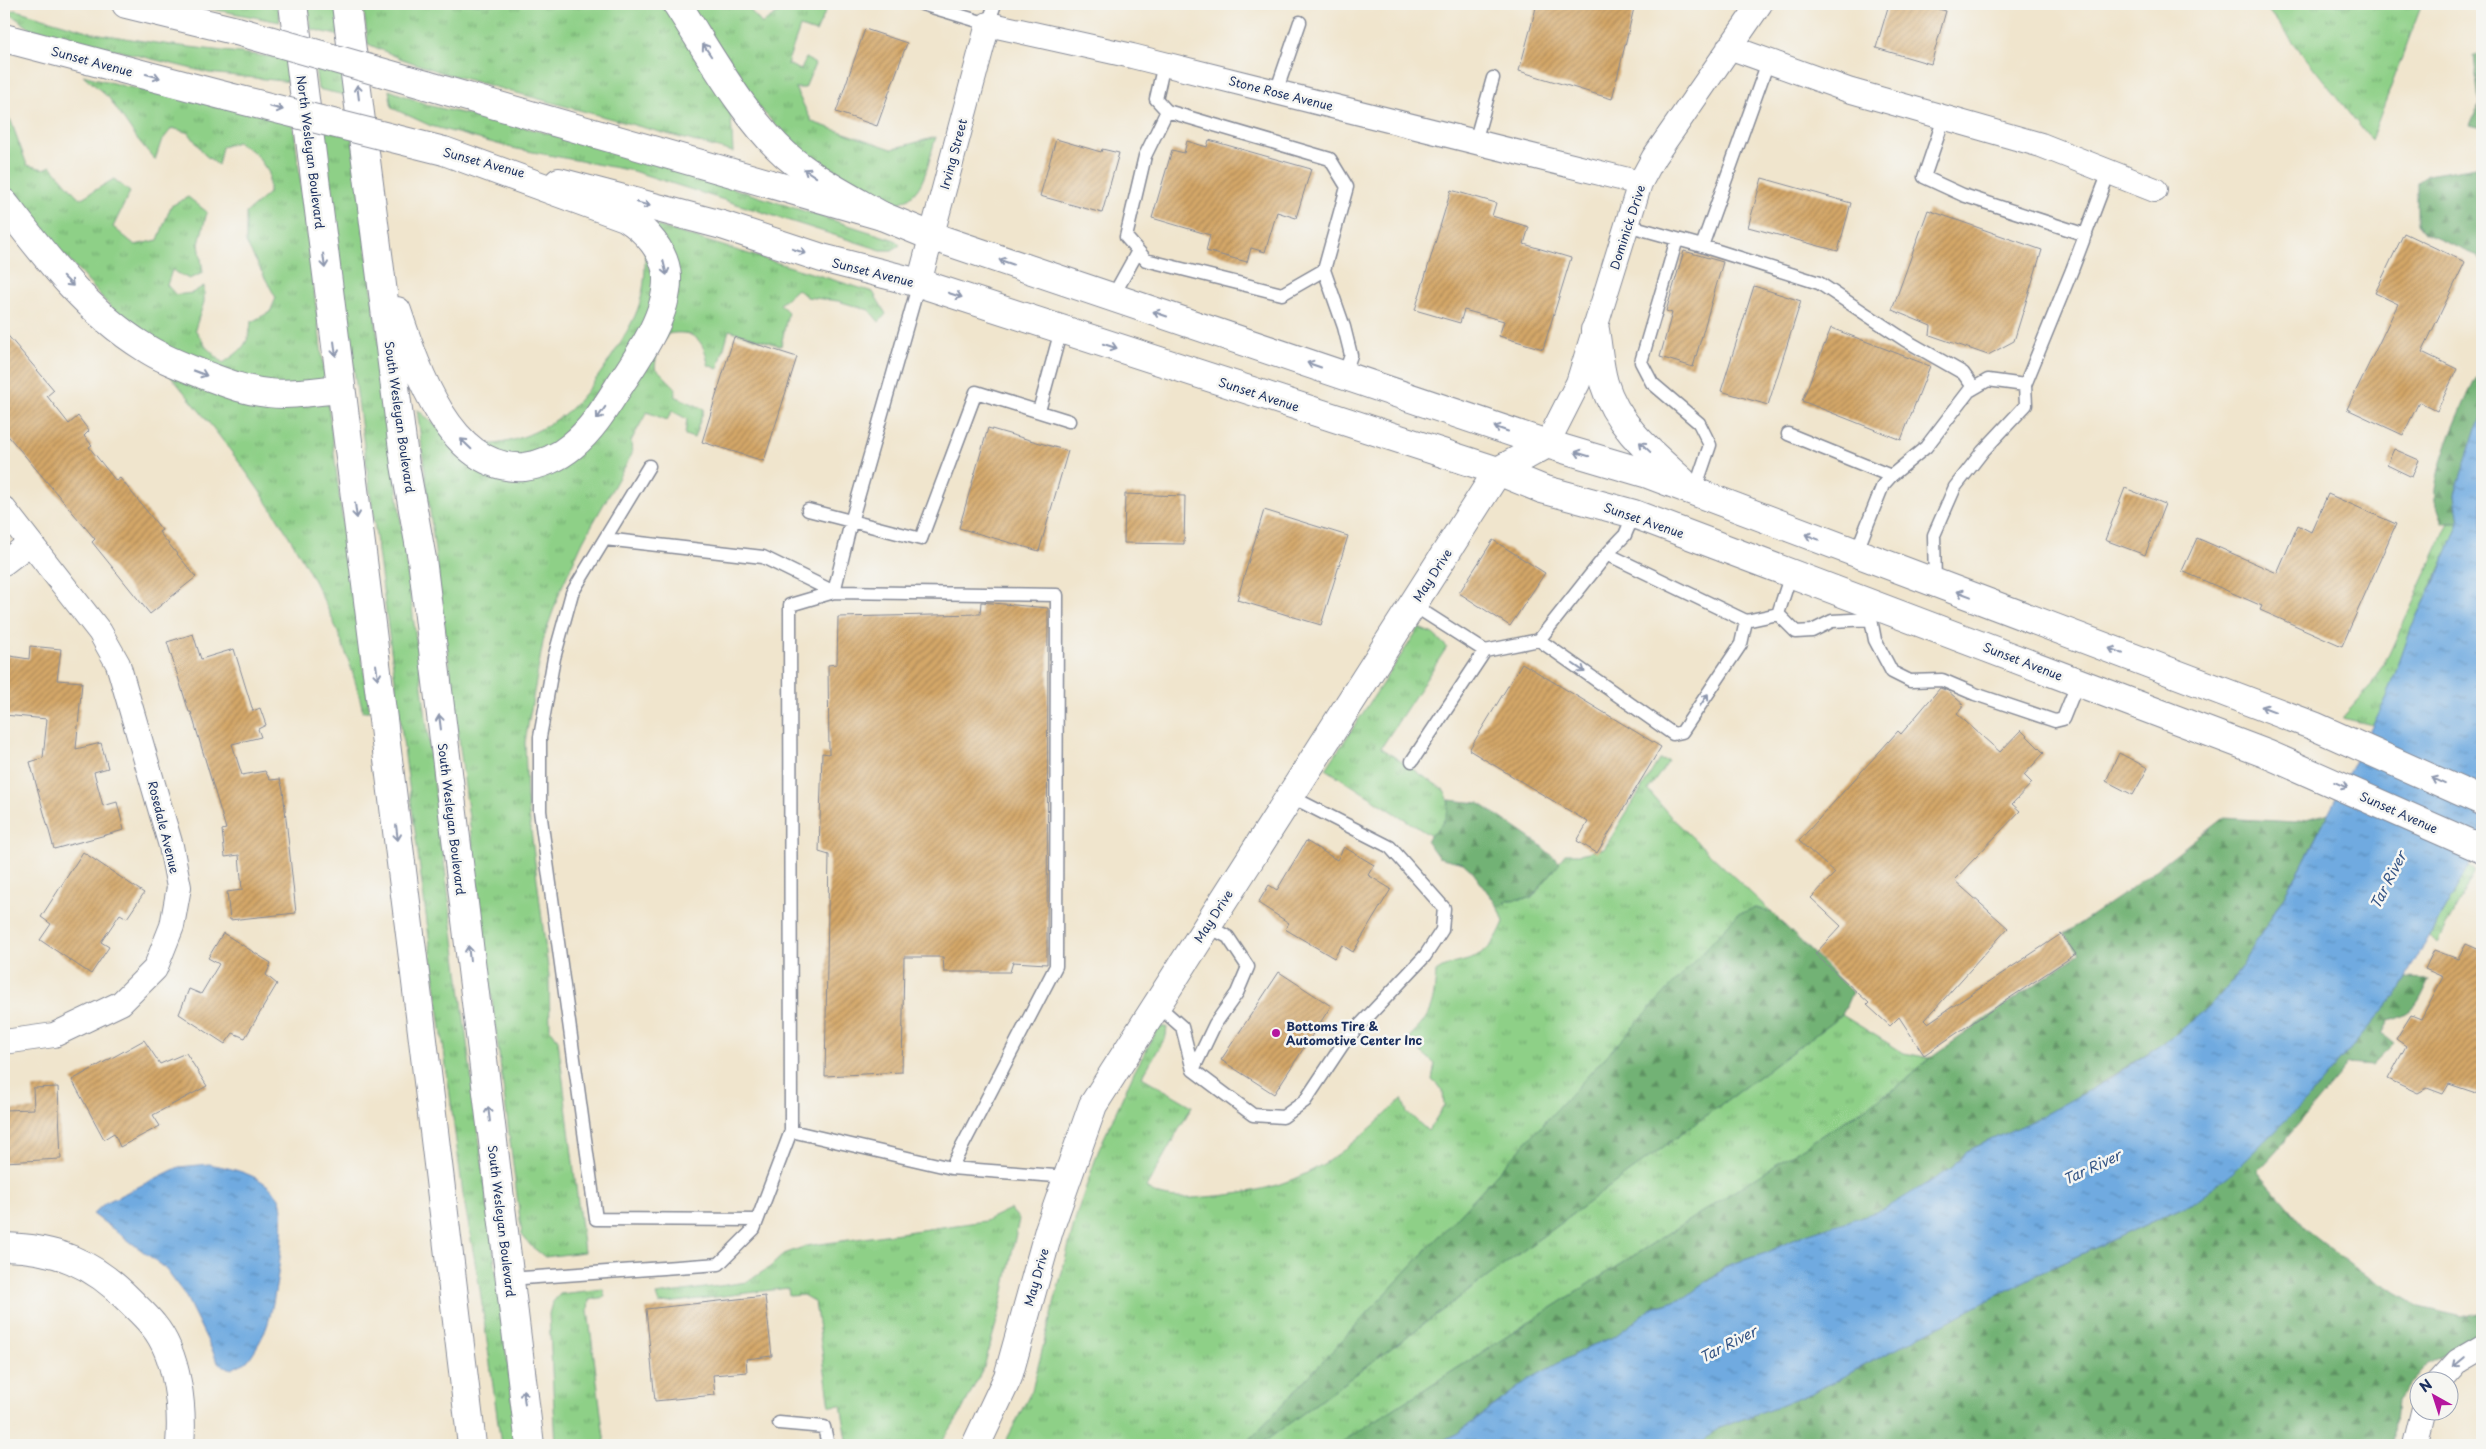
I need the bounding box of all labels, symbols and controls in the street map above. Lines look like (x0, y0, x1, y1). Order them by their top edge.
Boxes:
street label: Sunset Avenue (49, 41, 135, 81)
one-way arrow (702, 43, 712, 57)
street label: Stone Rose Avenue (1227, 71, 1336, 115)
one-way arrow (144, 72, 160, 82)
street label: North Wesleyan Boulevard (293, 74, 329, 230)
one-way arrow (353, 85, 363, 101)
one-way arrow (268, 104, 284, 114)
street label: Irving Street (935, 117, 971, 191)
street label: Sunset Avenue (441, 142, 527, 182)
one-way arrow (804, 168, 818, 178)
street label: Dominick Drive (1605, 182, 1649, 272)
one-way arrow (635, 200, 651, 210)
one-way arrow (791, 246, 807, 256)
one-way arrow (320, 252, 330, 268)
street label: Sunset Avenue (830, 253, 916, 291)
one-way arrow (999, 257, 1014, 266)
one-way arrow (661, 259, 670, 275)
one-way arrow (62, 275, 74, 287)
one-way arrow (947, 291, 963, 300)
one-way arrow (1152, 308, 1168, 318)
street label: South Wesleyan Boulevard (380, 340, 420, 495)
one-way arrow (330, 341, 340, 357)
one-way arrow (1101, 342, 1117, 351)
one-way arrow (1306, 360, 1322, 370)
one-way arrow (192, 369, 207, 378)
street label: Sunset Avenue (1216, 372, 1302, 416)
one-way arrow (596, 406, 606, 420)
one-way arrow (1493, 423, 1509, 433)
one-way arrow (460, 438, 473, 450)
one-way arrow (1639, 441, 1652, 453)
one-way arrow (1574, 449, 1590, 459)
street label: Sunset Avenue (1601, 498, 1687, 542)
one-way arrow (351, 502, 361, 518)
one-way arrow (1805, 532, 1820, 541)
street label: May Drive (1408, 545, 1456, 605)
one-way arrow (1957, 589, 1973, 598)
street label: Sunset Avenue (1981, 638, 2066, 685)
one-way arrow (2109, 646, 2125, 655)
one-way arrow (372, 663, 382, 679)
one-way arrow (1572, 663, 1586, 673)
one-way arrow (1699, 693, 1709, 707)
one-way arrow (2261, 704, 2277, 713)
one-way arrow (435, 714, 445, 730)
street label: South Wesleyan Boulevard (434, 742, 470, 897)
one-way arrow (2431, 776, 2446, 786)
street label: Rosedale Avenue (144, 779, 184, 876)
one-way arrow (2333, 781, 2348, 791)
street label: Sunset Avenue (2357, 787, 2441, 837)
one-way arrow (392, 825, 402, 841)
water label: Tar River (2365, 846, 2412, 912)
street label: May Drive (1189, 886, 1237, 946)
one-way arrow (463, 945, 473, 961)
place label: Bottoms Tire & Automotive Center Inc (1286, 1017, 1423, 1049)
marker: Bottoms Tire & Automotive Center Inc (1270, 1027, 1282, 1039)
one-way arrow (483, 1106, 493, 1122)
street label: South Wesleyan Boulevard (484, 1144, 520, 1299)
water label: Tar River (2060, 1144, 2126, 1190)
street label: May Drive (1019, 1246, 1053, 1308)
water label: Tar River (1696, 1320, 1762, 1367)
one-way arrow (2452, 1356, 2465, 1367)
north arrow (2408, 1372, 2458, 1422)
text: N (2415, 1374, 2436, 1397)
one-way arrow (518, 1389, 528, 1405)

